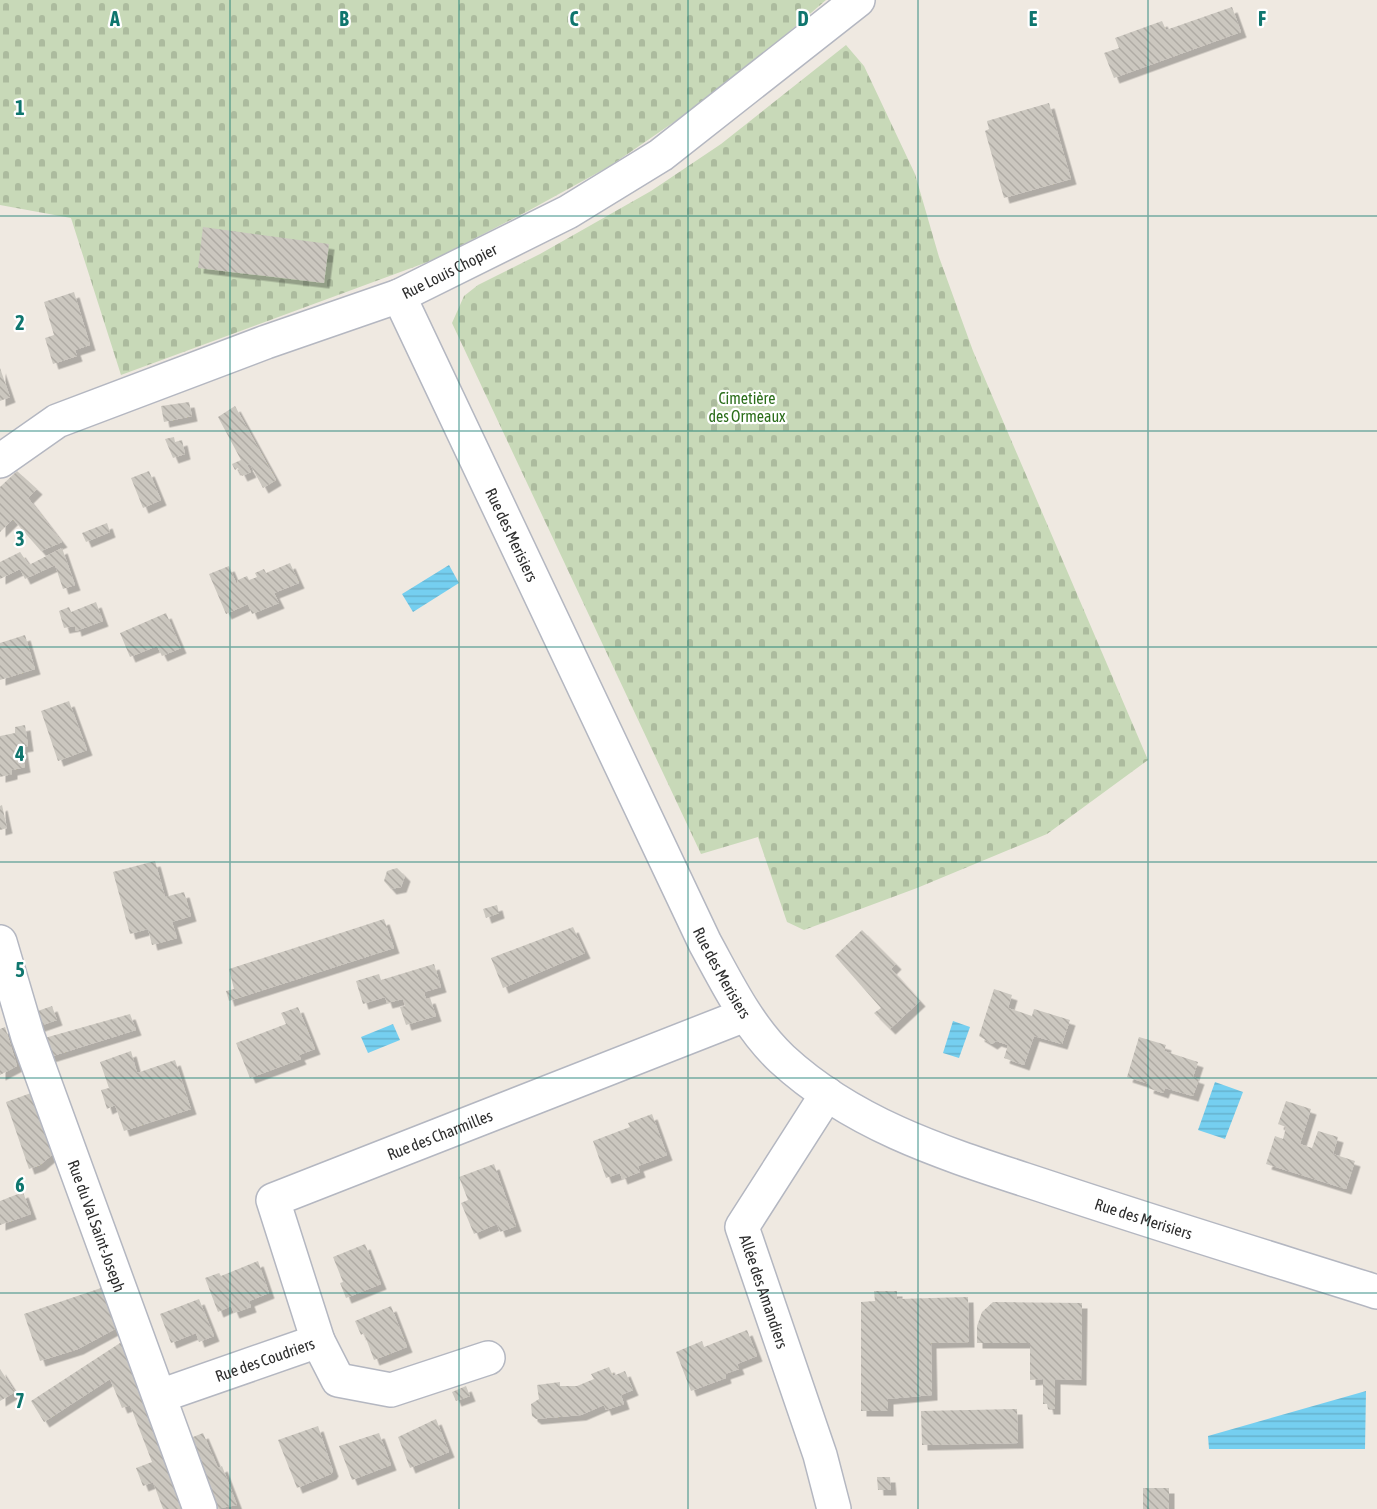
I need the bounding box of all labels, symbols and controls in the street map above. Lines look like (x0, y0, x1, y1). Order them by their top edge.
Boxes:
text: A (109, 7, 120, 30)
text: B (339, 7, 349, 30)
text: C (570, 7, 579, 30)
text: D (797, 7, 809, 30)
text: E (1029, 7, 1038, 30)
text: F (1258, 7, 1266, 30)
text: 1 (15, 96, 25, 119)
street label: Rue Louis Chopier (399, 240, 500, 302)
text: 2 (15, 311, 25, 334)
park label: Cimetière des Ormeaux (708, 389, 786, 425)
street label: Rue des Merisiers (482, 485, 542, 585)
text: 3 (15, 527, 25, 550)
text: 4 (14, 742, 25, 765)
street label: Rue des Merisiers (690, 924, 755, 1022)
text: 5 (15, 958, 25, 981)
street label: Rue des Charmilles (384, 1106, 495, 1163)
street label: Rue du Val Saint-Joseph (65, 1157, 129, 1294)
text: 6 (15, 1173, 25, 1196)
street label: Rue des Merisiers (1093, 1194, 1195, 1243)
street label: Allée des Amandiers (736, 1232, 792, 1351)
street label: Rue des Coudriers (213, 1334, 317, 1385)
text: 7 (15, 1389, 25, 1412)

